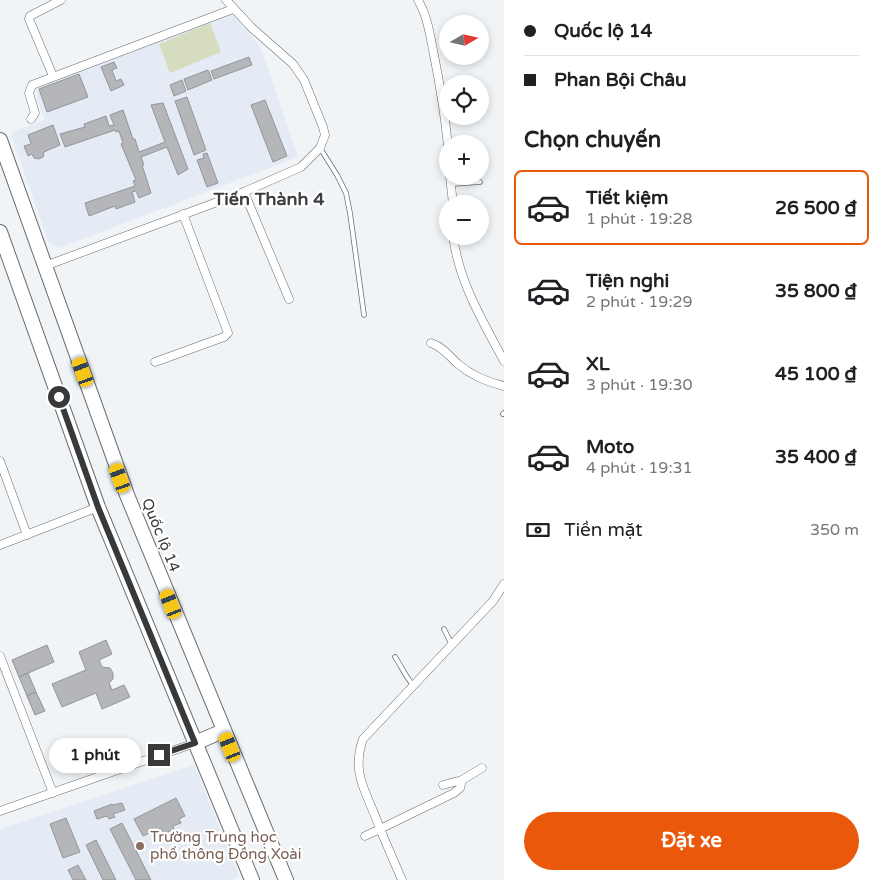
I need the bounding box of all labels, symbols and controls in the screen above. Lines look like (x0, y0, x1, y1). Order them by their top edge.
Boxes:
north arrow (439, 15, 489, 65)
map controls (439, 15, 489, 245)
text: Quốc lộ 14 (554, 20, 653, 42)
text: Phan Bội Châu (554, 69, 687, 91)
button: locate (439, 75, 489, 125)
text: Chọn chuyến (524, 127, 661, 153)
button: + (439, 135, 489, 185)
icon: car (526, 185, 571, 230)
text: Tiết kiệm (586, 187, 668, 209)
district label: Tiến Thành 4 (213, 188, 325, 210)
button: − (439, 195, 489, 245)
text: 26 500 ₫ (775, 197, 857, 219)
text: 1 phút · 19:28 (586, 209, 693, 229)
icon: car (526, 268, 571, 313)
text: Tiện nghi (586, 270, 669, 292)
text: 35 800 ₫ (775, 280, 857, 302)
text: 2 phút · 19:29 (586, 292, 693, 312)
icon: car (526, 351, 571, 396)
text: XL (586, 353, 610, 375)
car (70, 355, 95, 389)
text: 45 100 ₫ (775, 363, 857, 385)
text: 3 phút · 19:30 (586, 375, 693, 395)
route start (48, 386, 70, 408)
icon: car (526, 434, 571, 479)
text: Moto (586, 436, 634, 458)
text: 35 400 ₫ (775, 446, 857, 468)
text: 4 phút · 19:31 (586, 458, 693, 478)
car (107, 461, 132, 495)
street label: Quốc lộ 14 (138, 496, 184, 574)
icon: cash (524, 516, 552, 544)
text: Tiền mặt (564, 519, 643, 541)
text: 350 m (810, 520, 859, 540)
car (158, 587, 183, 621)
car (217, 730, 242, 764)
callout: 1 phút (49, 738, 142, 772)
route end (148, 744, 170, 766)
text: 1 phút (70, 745, 120, 765)
button: Đặt xe (524, 812, 859, 870)
place label: Trường Trung học phổ thông Đồng Xoài (150, 828, 302, 863)
marker: Trường Trung học phổ thông Đồng Xoài (134, 840, 146, 852)

